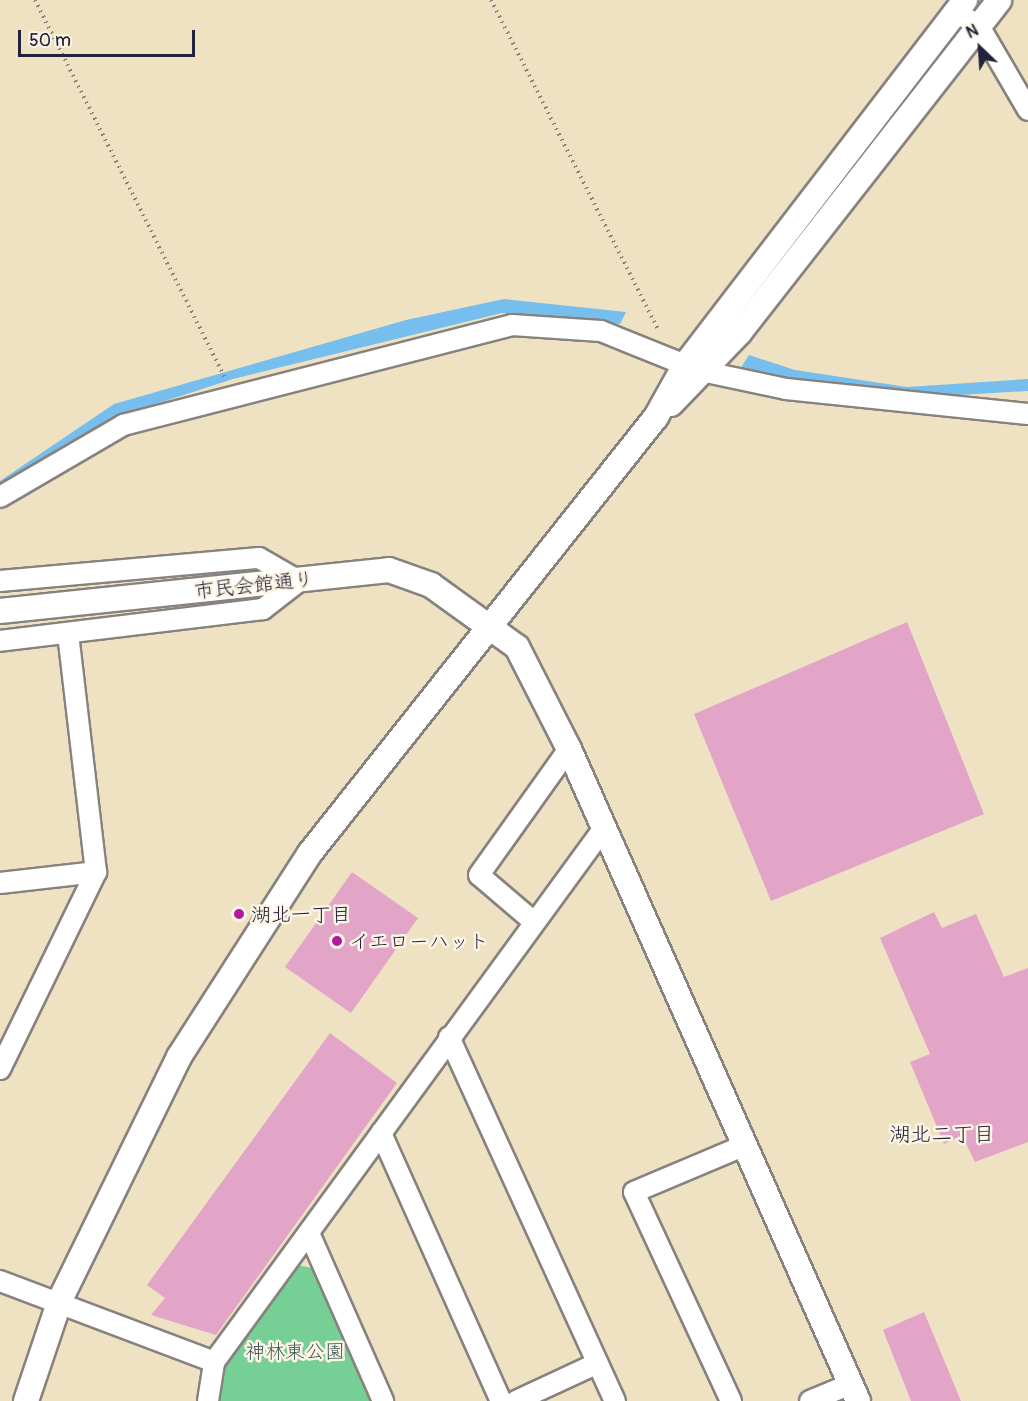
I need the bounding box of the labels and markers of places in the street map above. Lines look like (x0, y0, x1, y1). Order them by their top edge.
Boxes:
place label: 湖北一丁目 (251, 902, 351, 926)
marker: 湖北一丁目 (232, 907, 246, 921)
place label: イエローハット (349, 929, 489, 953)
marker: イエローハット (330, 934, 344, 948)

